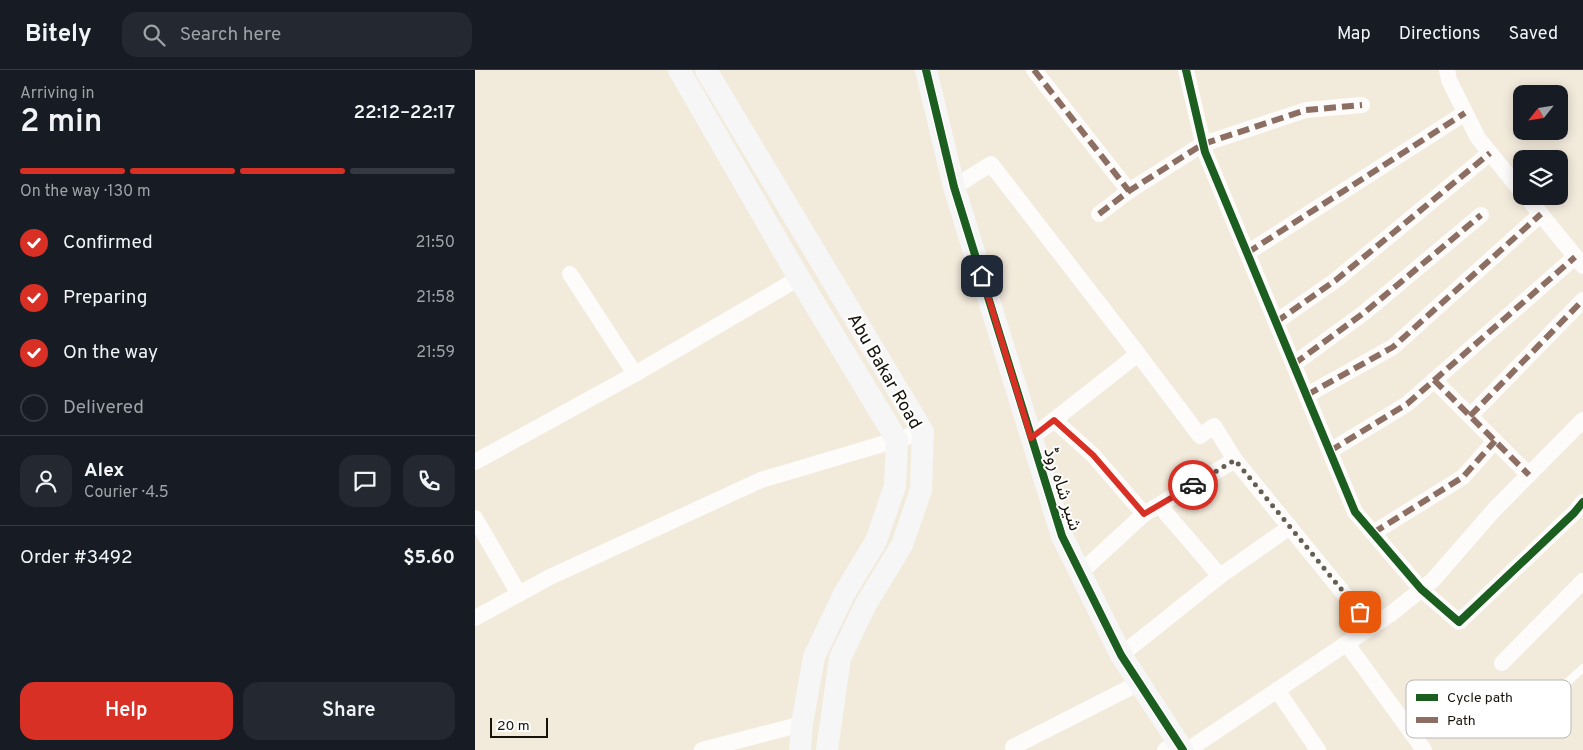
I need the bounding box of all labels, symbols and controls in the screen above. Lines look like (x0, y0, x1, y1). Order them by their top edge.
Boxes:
search box (122, 12, 472, 57)
text: Bitely (25, 20, 92, 50)
icon: search (140, 21, 168, 49)
text: Search here (180, 23, 281, 47)
text: Map (1337, 23, 1371, 46)
text: Directions (1399, 23, 1481, 46)
text: Saved (1509, 23, 1558, 46)
text: Arriving in (20, 84, 95, 104)
north arrow (1513, 85, 1567, 140)
map controls (1513, 85, 1568, 205)
text: 22:12–22:17 (353, 101, 455, 125)
text: 2 min (20, 103, 102, 143)
button: layers (1513, 150, 1568, 205)
text: On the way · 130 m (20, 182, 151, 202)
icon: check (20, 229, 48, 257)
text: Confirmed (63, 231, 153, 255)
text: 21:50 (415, 233, 455, 253)
pin (961, 255, 1003, 297)
icon: home (968, 262, 996, 290)
icon: check (20, 284, 48, 312)
text: Preparing (63, 286, 147, 310)
text: 21:58 (416, 288, 455, 308)
street label: Abu Bakar Road (841, 310, 926, 434)
icon: check (20, 339, 48, 367)
text: On the way (63, 341, 158, 365)
text: 21:59 (416, 343, 455, 363)
text: Delivered (63, 396, 144, 420)
street label: شیر شاہ روڈ (1037, 445, 1086, 534)
button: person (20, 455, 72, 507)
button: chat (339, 455, 391, 507)
button: phone (403, 455, 455, 507)
text: Alex (84, 459, 124, 483)
courier (1168, 460, 1218, 510)
icon: car (1179, 471, 1207, 499)
text: Courier · 4.5 (84, 483, 169, 503)
text: Order #3492 (20, 546, 133, 570)
text: $5.60 (403, 546, 455, 570)
pin (1339, 591, 1381, 633)
icon: bag (1346, 598, 1374, 626)
legend (1406, 680, 1571, 738)
button: Help (20, 682, 233, 740)
button: Share (243, 682, 455, 740)
text: Cycle path (1447, 690, 1513, 707)
text: Path (1447, 713, 1476, 730)
scale bar (490, 715, 547, 738)
text: 20 m (497, 718, 530, 735)

